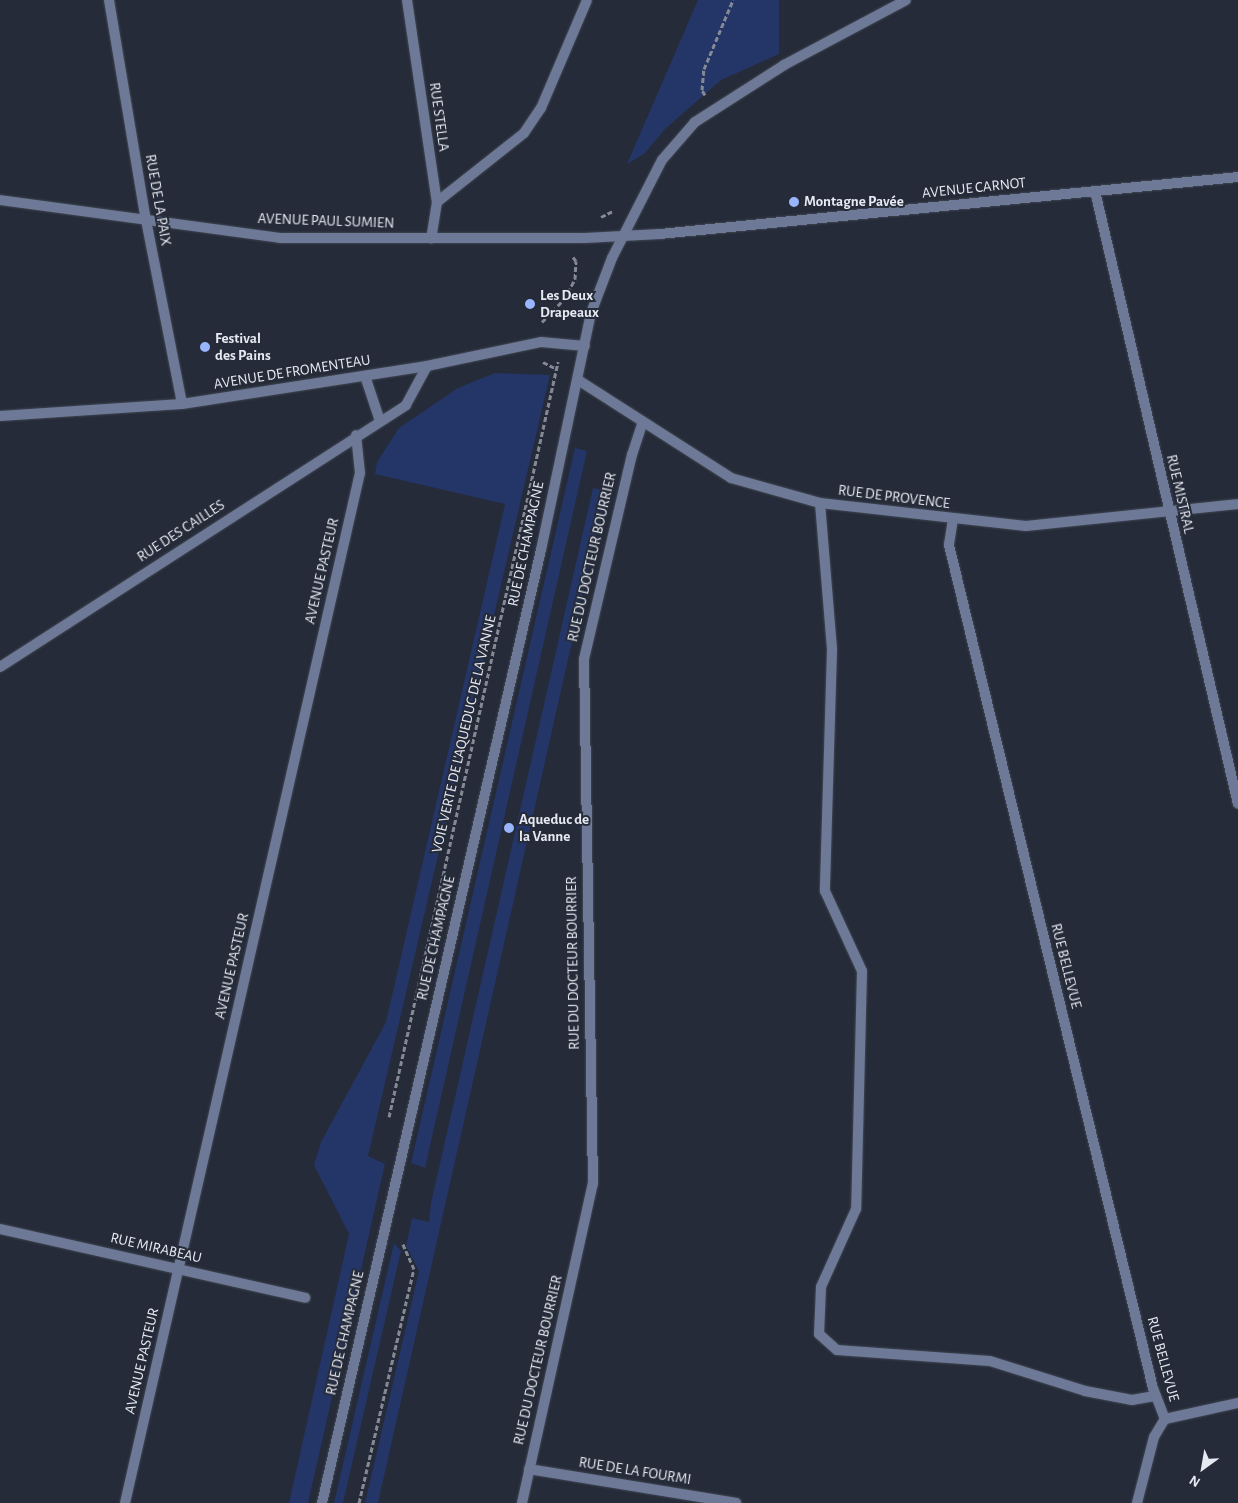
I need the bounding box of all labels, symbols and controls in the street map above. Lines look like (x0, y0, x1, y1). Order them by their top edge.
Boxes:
street label: RUE STELLA (425, 81, 453, 153)
street label: RUE DE LA PAIX (141, 153, 175, 247)
street label: AVENUE CARNOT (921, 174, 1027, 202)
place label: Montagne Pavée (804, 193, 904, 211)
marker: Montagne Pavée (788, 196, 800, 208)
street label: AVENUE PAUL SUMIEN (257, 210, 395, 232)
place label: Les Deux Drapeaux (540, 286, 599, 321)
marker: Les Deux Drapeaux (524, 298, 536, 310)
place label: Festival des Pains (215, 329, 271, 364)
marker: Festival des Pains (199, 341, 211, 353)
street label: AVENUE DE FROMENTEAU (212, 351, 372, 393)
street label: RUE MISTRAL (1162, 453, 1198, 535)
street label: RUE DU DOCTEUR BOURRIER (564, 470, 620, 644)
street label: RUE DE CHAMPAGNE (504, 480, 548, 608)
street label: RUE DE PROVENCE (837, 481, 951, 513)
street label: RUE DES CAILLES (134, 496, 228, 566)
street label: AVENUE PASTEUR (301, 516, 343, 626)
street label: VOIE VERTE DE L'AQUEDUC DE LA VANNE (428, 614, 500, 854)
place label: Aqueduc de la Vanne (519, 810, 589, 845)
marker: Aqueduc de la Vanne (503, 822, 515, 834)
street label: RUE DE CHAMPAGNE (413, 874, 459, 1002)
street label: RUE DU DOCTEUR BOURRIER (562, 876, 584, 1050)
street label: AVENUE PASTEUR (211, 911, 253, 1021)
street label: RUE BELLEVUE (1047, 922, 1085, 1010)
street label: RUE MIRABEAU (109, 1229, 203, 1267)
street label: RUE DE CHAMPAGNE (322, 1269, 368, 1397)
street label: RUE DU DOCTEUR BOURRIER (510, 1273, 566, 1447)
street label: AVENUE PASTEUR (121, 1306, 163, 1416)
street label: RUE BELLEVUE (1143, 1315, 1183, 1403)
north arrow (1178, 1443, 1228, 1493)
street label: RUE DE LA FOURMI (578, 1453, 692, 1489)
text: N (1187, 1472, 1203, 1489)

